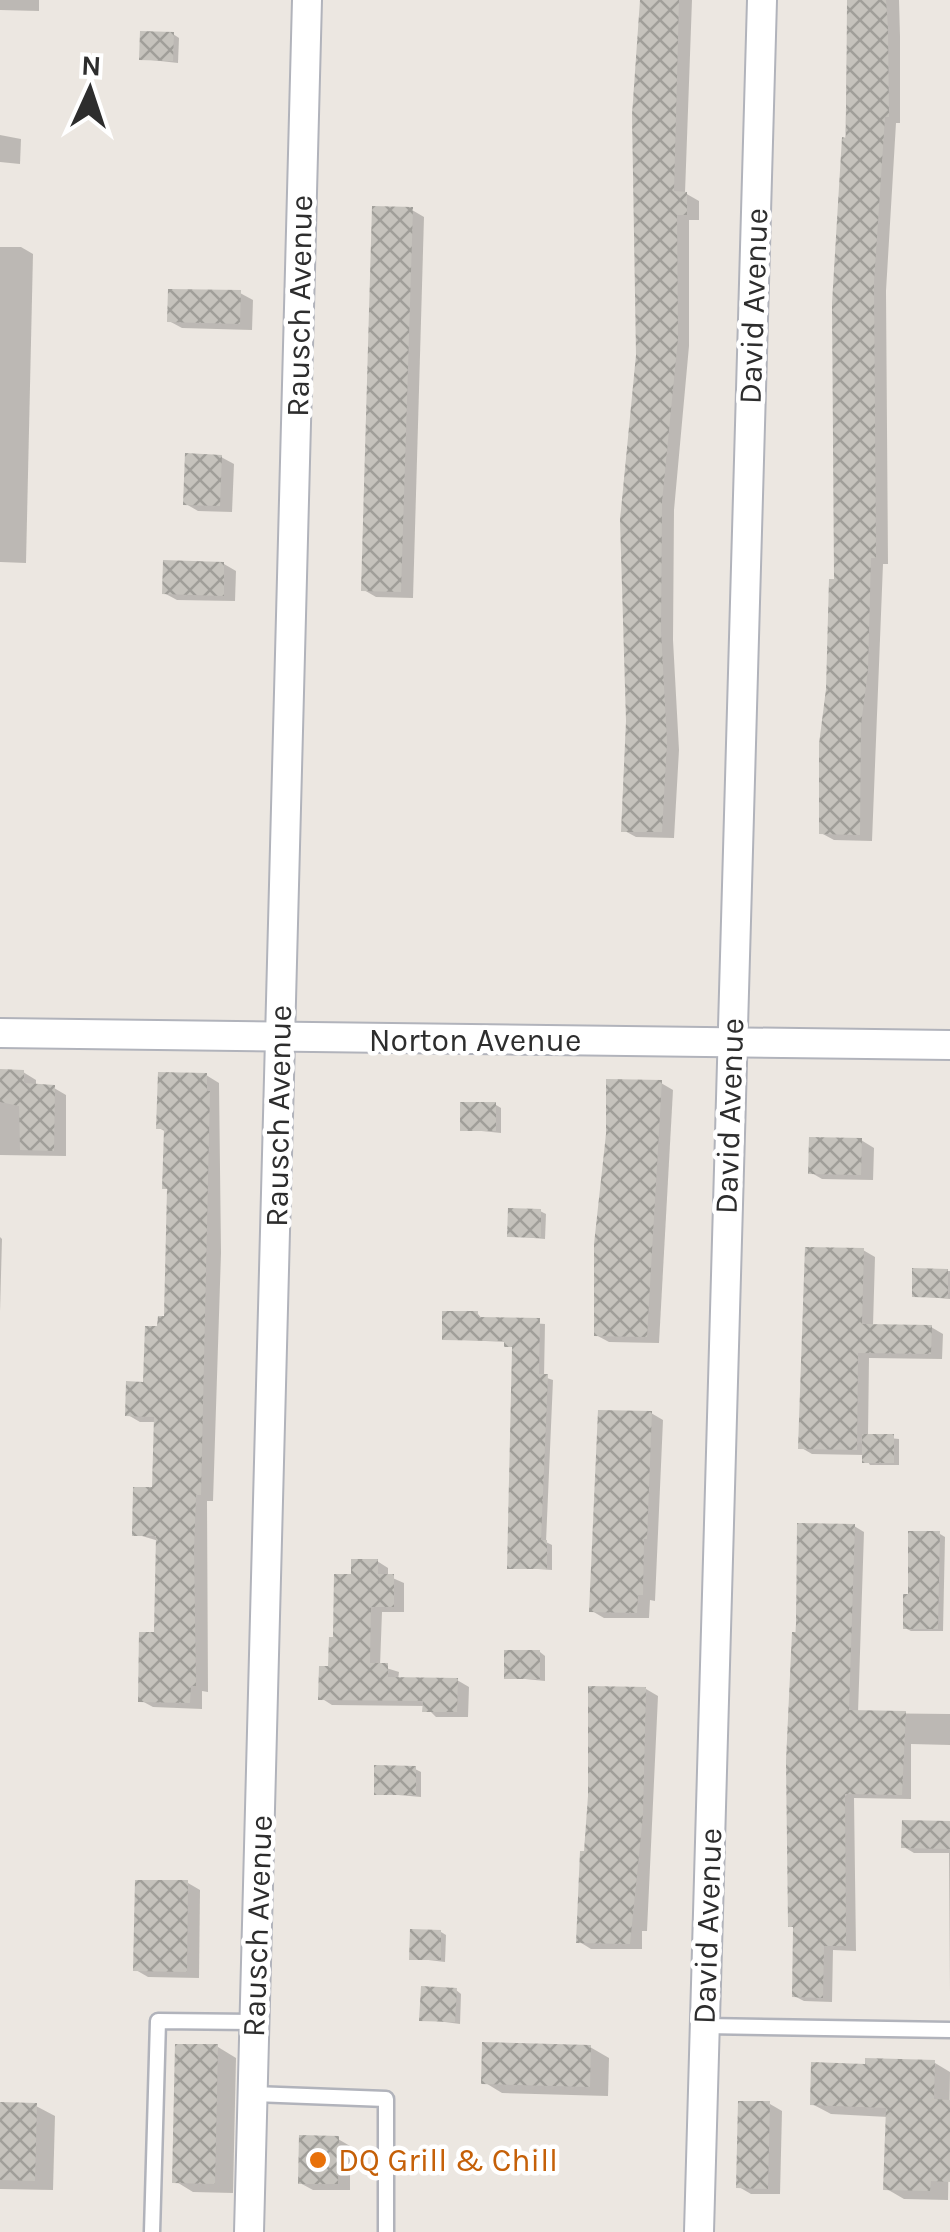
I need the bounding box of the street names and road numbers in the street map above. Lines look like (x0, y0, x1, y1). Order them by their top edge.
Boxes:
street label: Rausch Avenue (279, 195, 320, 417)
street label: David Avenue (732, 207, 775, 405)
street label: Rausch Avenue (258, 1005, 299, 1227)
street label: David Avenue (708, 1017, 751, 1215)
street label: Norton Avenue (369, 1022, 581, 1059)
street label: Rausch Avenue (235, 1814, 280, 2038)
street label: David Avenue (686, 1827, 729, 2025)

